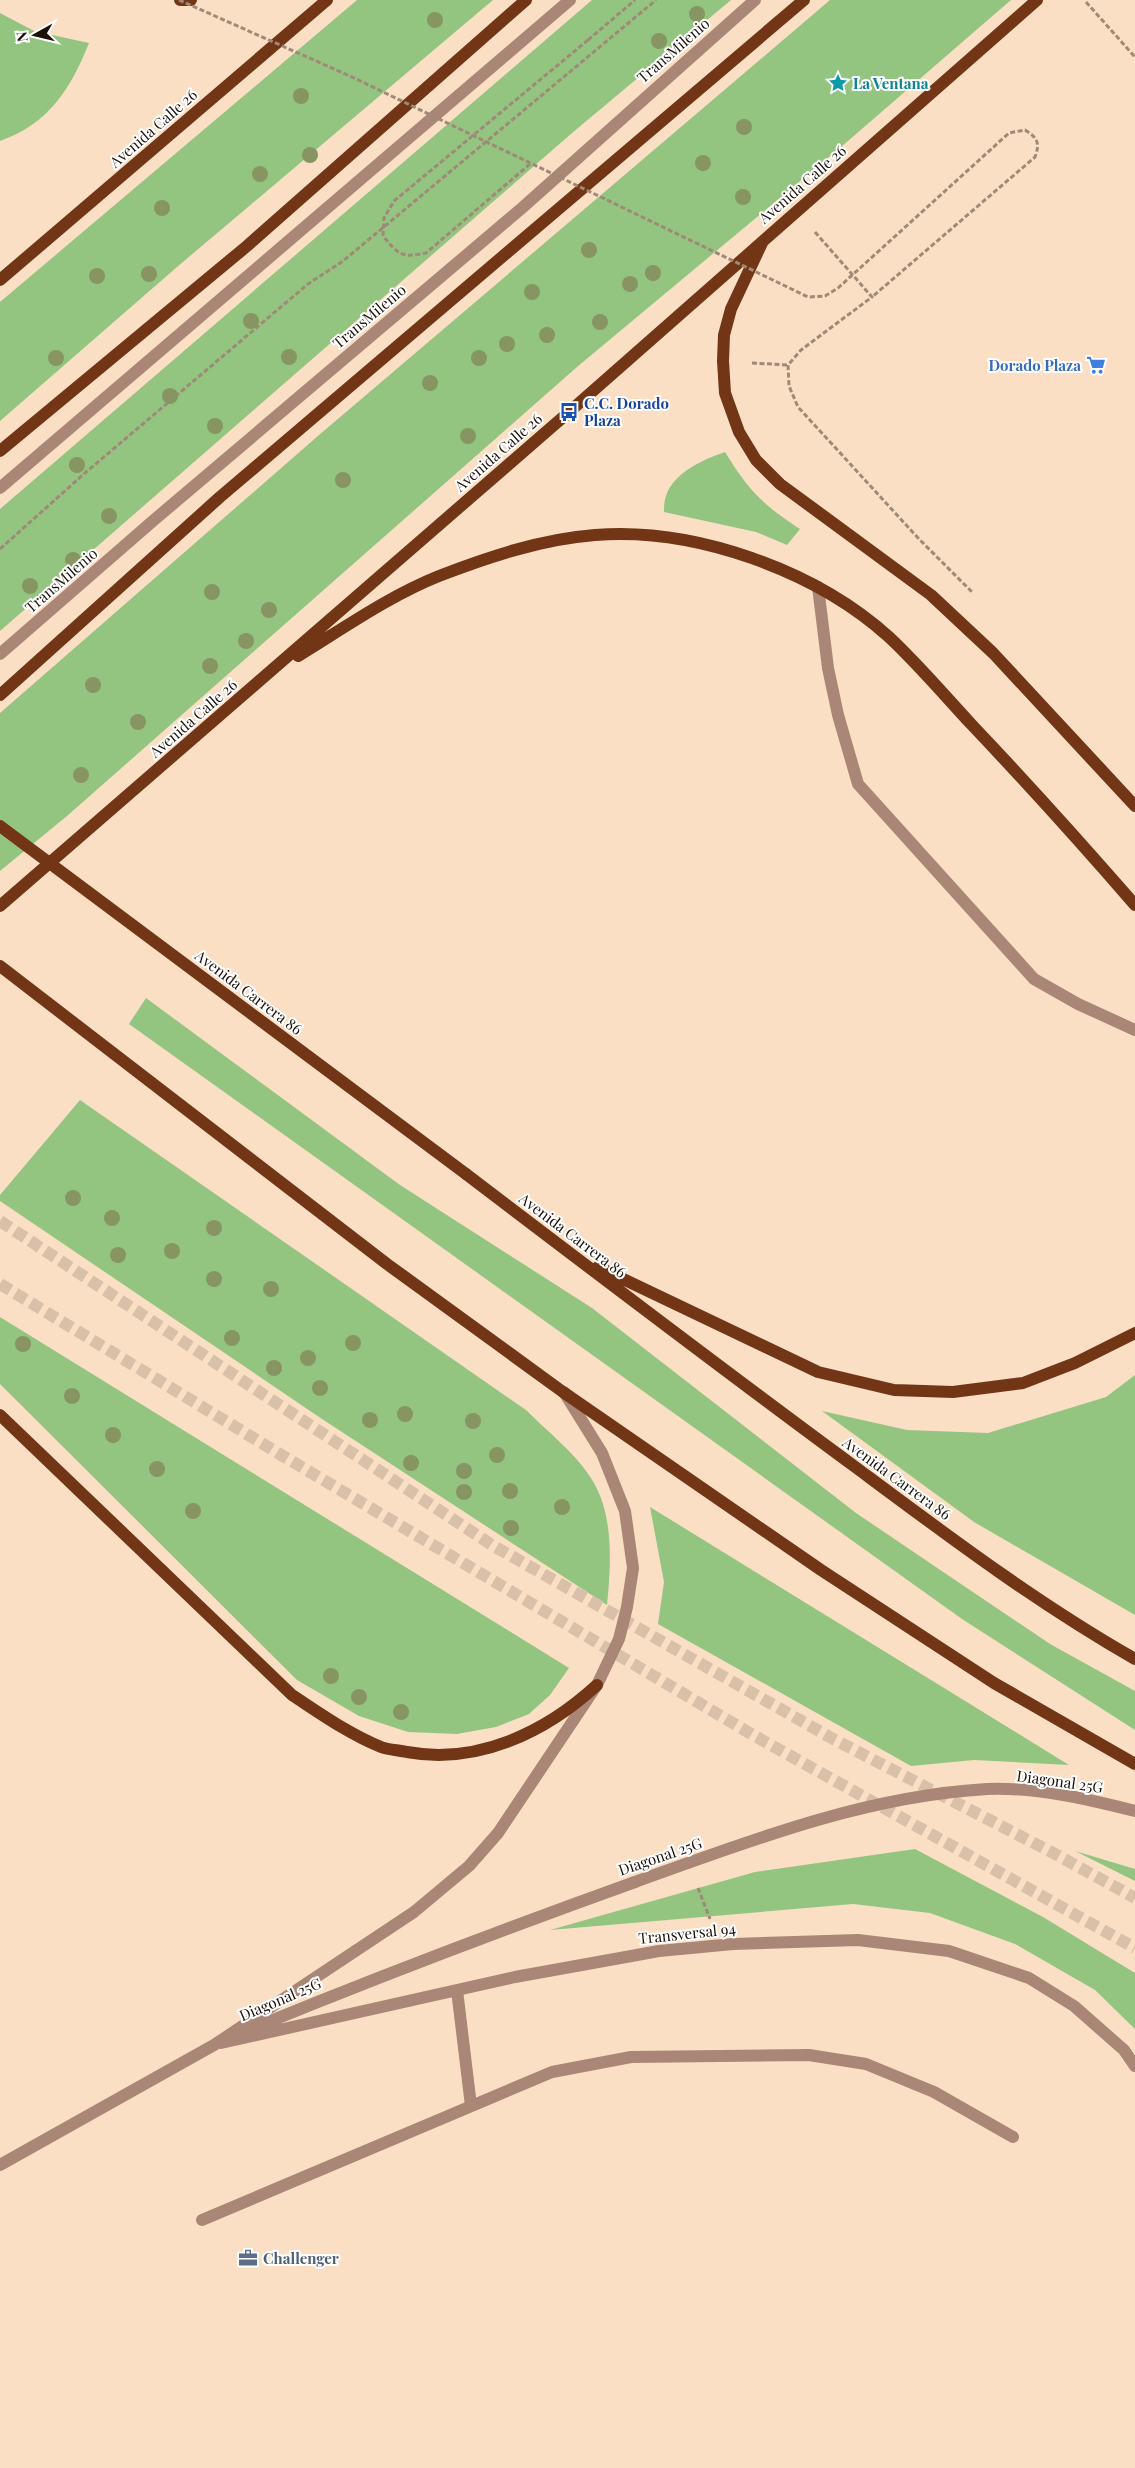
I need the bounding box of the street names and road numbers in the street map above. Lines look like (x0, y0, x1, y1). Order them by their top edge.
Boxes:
street label: TransMilenio (633, 13, 713, 87)
street label: Avenida Calle 26 (104, 84, 201, 172)
street label: Avenida Calle 26 (753, 140, 850, 228)
street label: TransMilenio (328, 279, 410, 353)
street label: Avenida Calle 26 (449, 408, 546, 496)
street label: TransMilenio (21, 543, 101, 617)
street label: Avenida Calle 26 (144, 674, 241, 762)
street label: Avenida Carrera 86 (191, 945, 307, 1039)
street label: Avenida Carrera 86 (515, 1188, 631, 1282)
street label: Avenida Carrera 86 (838, 1431, 955, 1524)
street label: Diagonal 25G (1015, 1765, 1105, 1797)
street label: Diagonal 25G (616, 1832, 705, 1880)
street label: Transversal 94 (637, 1918, 737, 1948)
street label: Diagonal 25G (236, 1973, 324, 2025)

